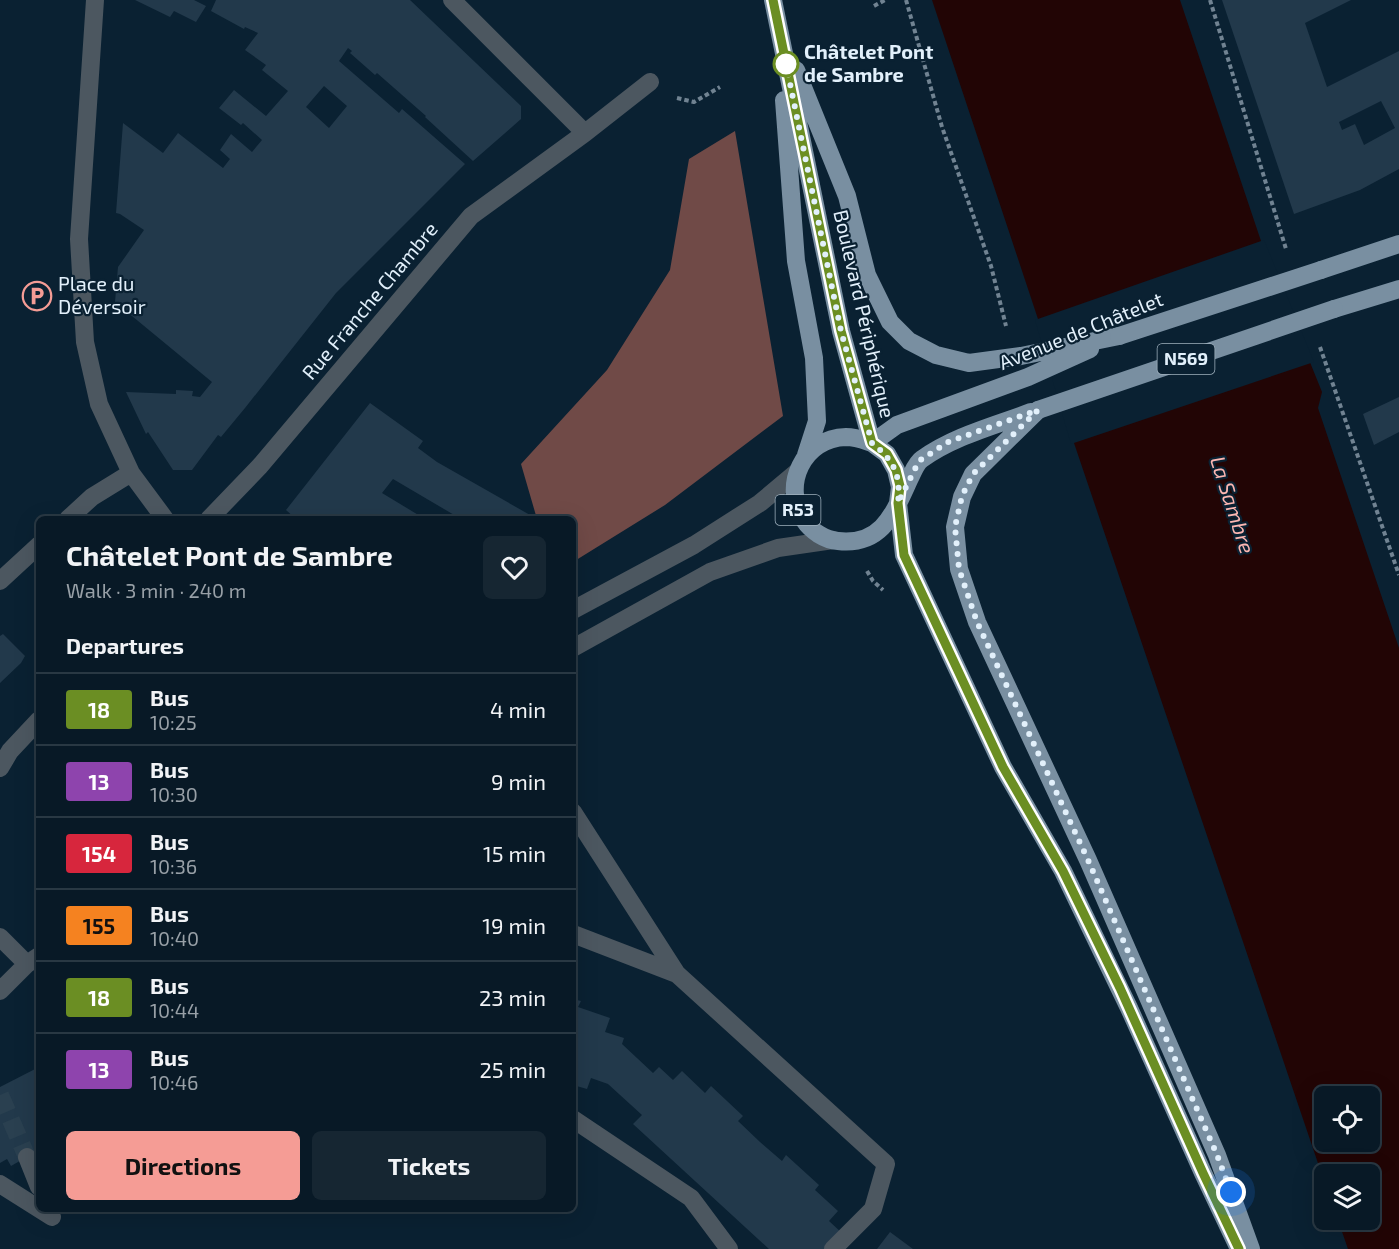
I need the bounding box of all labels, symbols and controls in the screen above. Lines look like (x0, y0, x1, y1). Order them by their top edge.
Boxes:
place label: Châtelet Pont de Sambre (804, 39, 933, 86)
marker: Châtelet Pont de Sambre (773, 51, 799, 77)
street label: Boulevard Périphérique (829, 207, 901, 420)
street label: Rue Franche Chambre (296, 217, 442, 384)
place label: Place du Déversoir (58, 271, 146, 318)
parking icon: Place du Déversoir (21, 280, 53, 312)
street label: Avenue de Châtelet (995, 286, 1167, 374)
road number: N569 (1158, 344, 1214, 374)
water label: La Sambre (1206, 453, 1261, 556)
road number: R53 (776, 495, 820, 525)
button: heart (483, 536, 546, 599)
text: Châtelet Pont de Sambre (66, 538, 393, 572)
text: Walk · 3 min · 240 m (66, 578, 246, 602)
text: Departures (66, 632, 184, 658)
text: Bus (150, 684, 189, 710)
text: 4 min (490, 696, 546, 722)
text: 18 (88, 697, 110, 722)
text: 10:25 (150, 710, 197, 734)
text: Bus (150, 756, 189, 782)
text: 9 min (491, 768, 546, 794)
text: 13 (89, 769, 109, 794)
text: 10:30 (150, 782, 198, 806)
text: Bus (150, 828, 189, 854)
text: 15 min (483, 840, 546, 866)
text: 154 (82, 841, 116, 866)
text: 10:36 (150, 854, 197, 878)
text: Bus (150, 900, 189, 926)
text: 19 min (482, 912, 546, 938)
text: 155 (83, 913, 115, 938)
text: 10:40 (150, 926, 199, 950)
text: Bus (150, 972, 189, 998)
text: 23 min (479, 984, 546, 1010)
text: 18 (88, 985, 110, 1010)
text: 10:44 (150, 998, 199, 1022)
text: Bus (150, 1044, 189, 1070)
text: 25 min (479, 1056, 546, 1082)
text: 13 (89, 1057, 109, 1082)
text: 10:46 (150, 1070, 198, 1094)
map controls (1314, 1086, 1380, 1230)
button: locate (1314, 1086, 1380, 1152)
button: Directions (66, 1131, 300, 1200)
button: Tickets (312, 1131, 546, 1200)
button: layers (1314, 1164, 1380, 1230)
your location (1216, 1177, 1246, 1207)

